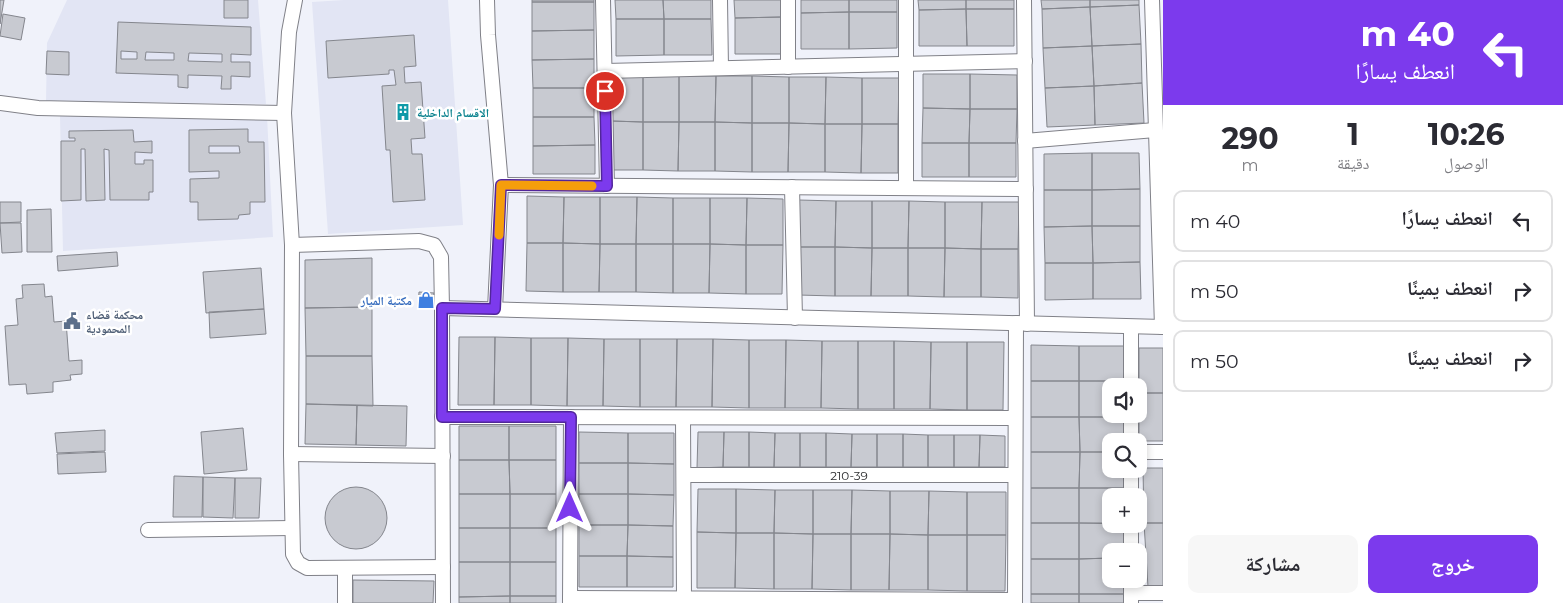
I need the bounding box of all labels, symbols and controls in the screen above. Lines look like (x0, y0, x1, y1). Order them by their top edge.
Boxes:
text: 40 m (1360, 12, 1455, 55)
icon: left (1473, 20, 1538, 85)
text: انعطف يسارًا (1356, 58, 1455, 85)
pin (584, 70, 626, 112)
icon: arrive (591, 77, 619, 105)
building icon: الاقسام الداخلية (393, 102, 413, 122)
place label: الاقسام الداخلية (417, 105, 489, 121)
text: 1 (1347, 116, 1359, 153)
text: 10:26 (1428, 116, 1505, 153)
text: 290 (1221, 120, 1279, 157)
text: دقيقة (1337, 154, 1369, 173)
text: الوصول (1444, 154, 1488, 173)
text: m (1241, 156, 1258, 175)
text: انعطف يسارًا (1401, 207, 1493, 230)
icon: left (1508, 207, 1536, 235)
text: 40 m (1190, 210, 1240, 233)
text: انعطف يمينًا (1407, 277, 1493, 300)
icon: right (1508, 277, 1536, 305)
text: 50 m (1190, 280, 1239, 303)
shop icon: مكتبة الميار (416, 290, 436, 310)
place label: مكتبة الميار (360, 293, 412, 308)
place label: محكمة قضاء المحمودية (86, 307, 144, 336)
public building icon: محكمة قضاء المحمودية (62, 311, 82, 331)
text: انعطف يمينًا (1407, 347, 1493, 370)
icon: right (1508, 347, 1536, 375)
text: 50 m (1190, 350, 1239, 373)
map controls (1102, 378, 1147, 588)
button: sound (1102, 378, 1147, 423)
button: search (1102, 433, 1147, 478)
street label: 210-39 (830, 468, 868, 483)
position arrow (543, 481, 595, 533)
button: + (1102, 488, 1147, 533)
button: مشاركة (1188, 535, 1358, 593)
button: خروج (1368, 535, 1538, 593)
button: − (1102, 543, 1147, 588)

